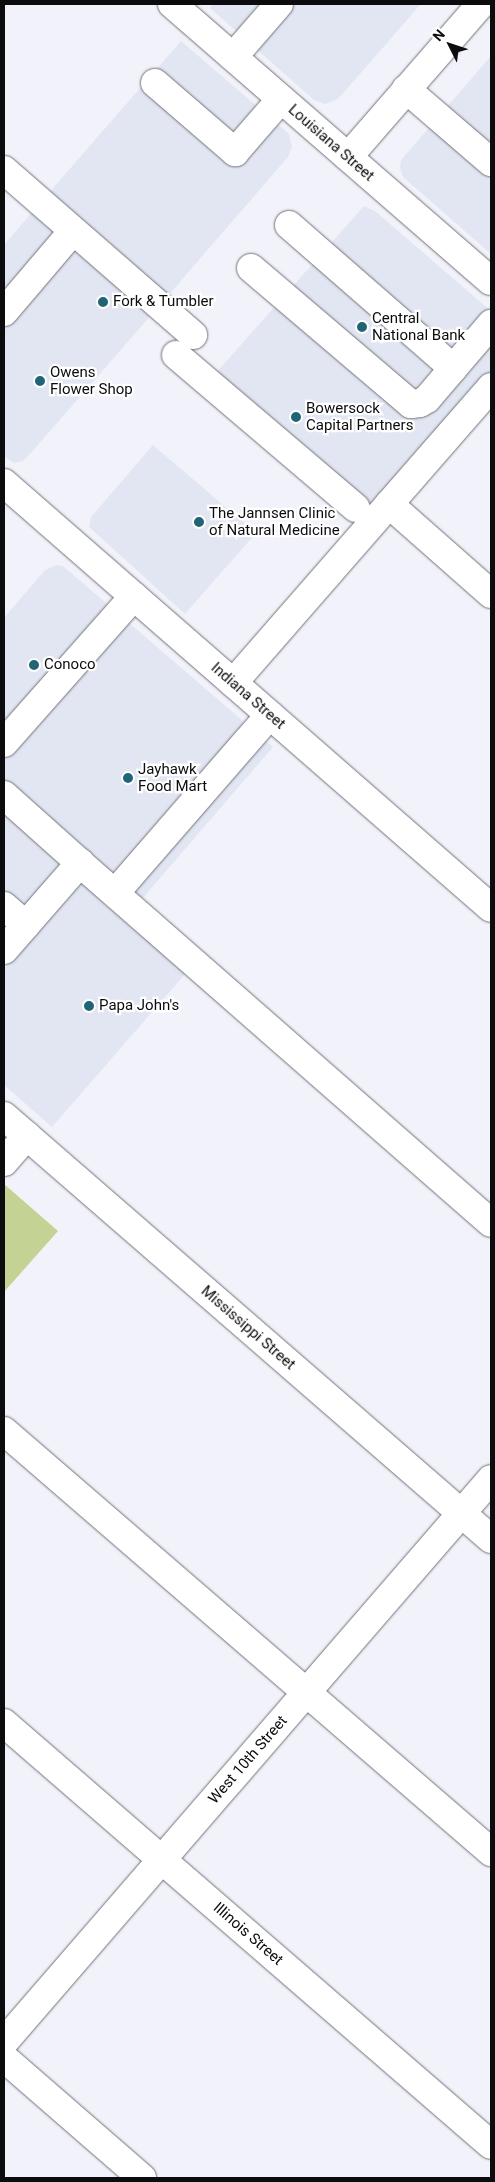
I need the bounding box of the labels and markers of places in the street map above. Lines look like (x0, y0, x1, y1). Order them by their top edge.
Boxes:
place label: Fork & Tumbler (113, 293, 214, 311)
marker: Fork & Tumbler (97, 296, 109, 308)
place label: Central National Bank (372, 309, 465, 344)
marker: Central National Bank (356, 321, 368, 333)
place label: Owens Flower Shop (50, 363, 133, 398)
marker: Owens Flower Shop (34, 375, 46, 387)
place label: Bowersock Capital Partners (306, 399, 413, 434)
marker: Bowersock Capital Partners (290, 411, 302, 423)
place label: The Jannsen Clinic of Natural Medicine (209, 504, 340, 539)
marker: The Jannsen Clinic of Natural Medicine (193, 516, 205, 528)
place label: Conoco (44, 656, 96, 674)
marker: Conoco (28, 659, 40, 671)
place label: Jayhawk Food Mart (138, 760, 207, 795)
marker: Jayhawk Food Mart (122, 772, 134, 784)
place label: Papa John's (99, 997, 179, 1015)
marker: Papa John's (83, 1000, 95, 1012)

